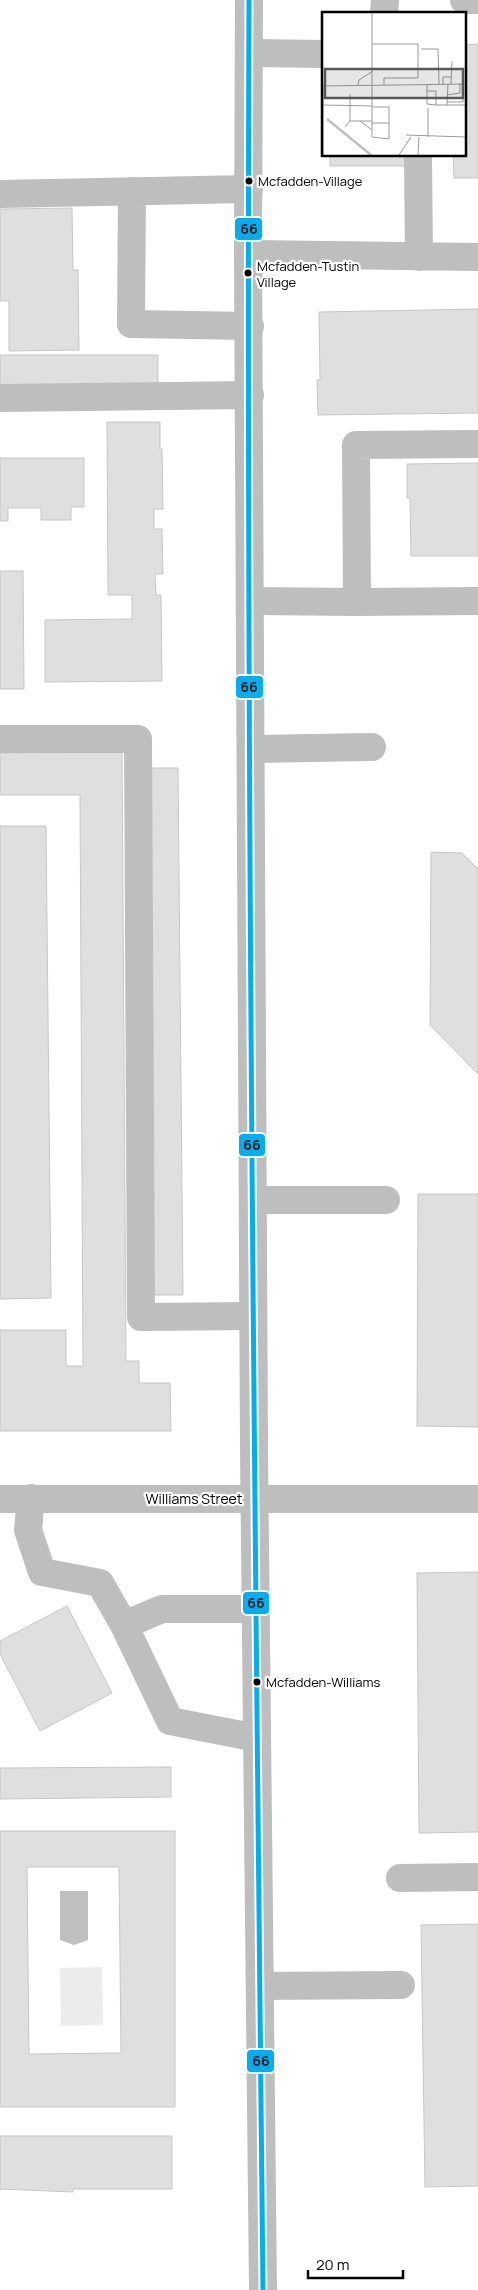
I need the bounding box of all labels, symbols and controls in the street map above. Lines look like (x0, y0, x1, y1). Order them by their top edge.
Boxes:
inset map (322, 12, 466, 156)
place label: Mcfadden-Village (258, 172, 363, 190)
marker: Mcfadden-Village (244, 176, 254, 186)
line badge: 66 (234, 217, 263, 241)
text: 66 (240, 219, 258, 238)
place label: Mcfadden-Tustin Village (257, 257, 359, 291)
marker: Mcfadden-Tustin Village (243, 268, 253, 278)
line badge: 66 (235, 675, 264, 699)
text: 66 (240, 677, 258, 696)
line badge: 66 (238, 1133, 266, 1157)
text: 66 (243, 1135, 261, 1154)
street label: Williams Street (146, 1489, 243, 1508)
line badge: 66 (242, 1591, 270, 1615)
text: 66 (247, 1593, 265, 1612)
place label: Mcfadden-Williams (266, 1673, 380, 1691)
marker: Mcfadden-Williams (252, 1677, 262, 1687)
line badge: 66 (246, 2049, 275, 2073)
text: 66 (252, 2051, 270, 2070)
scale bar (308, 2248, 403, 2280)
text: 20 m (316, 2254, 349, 2275)

